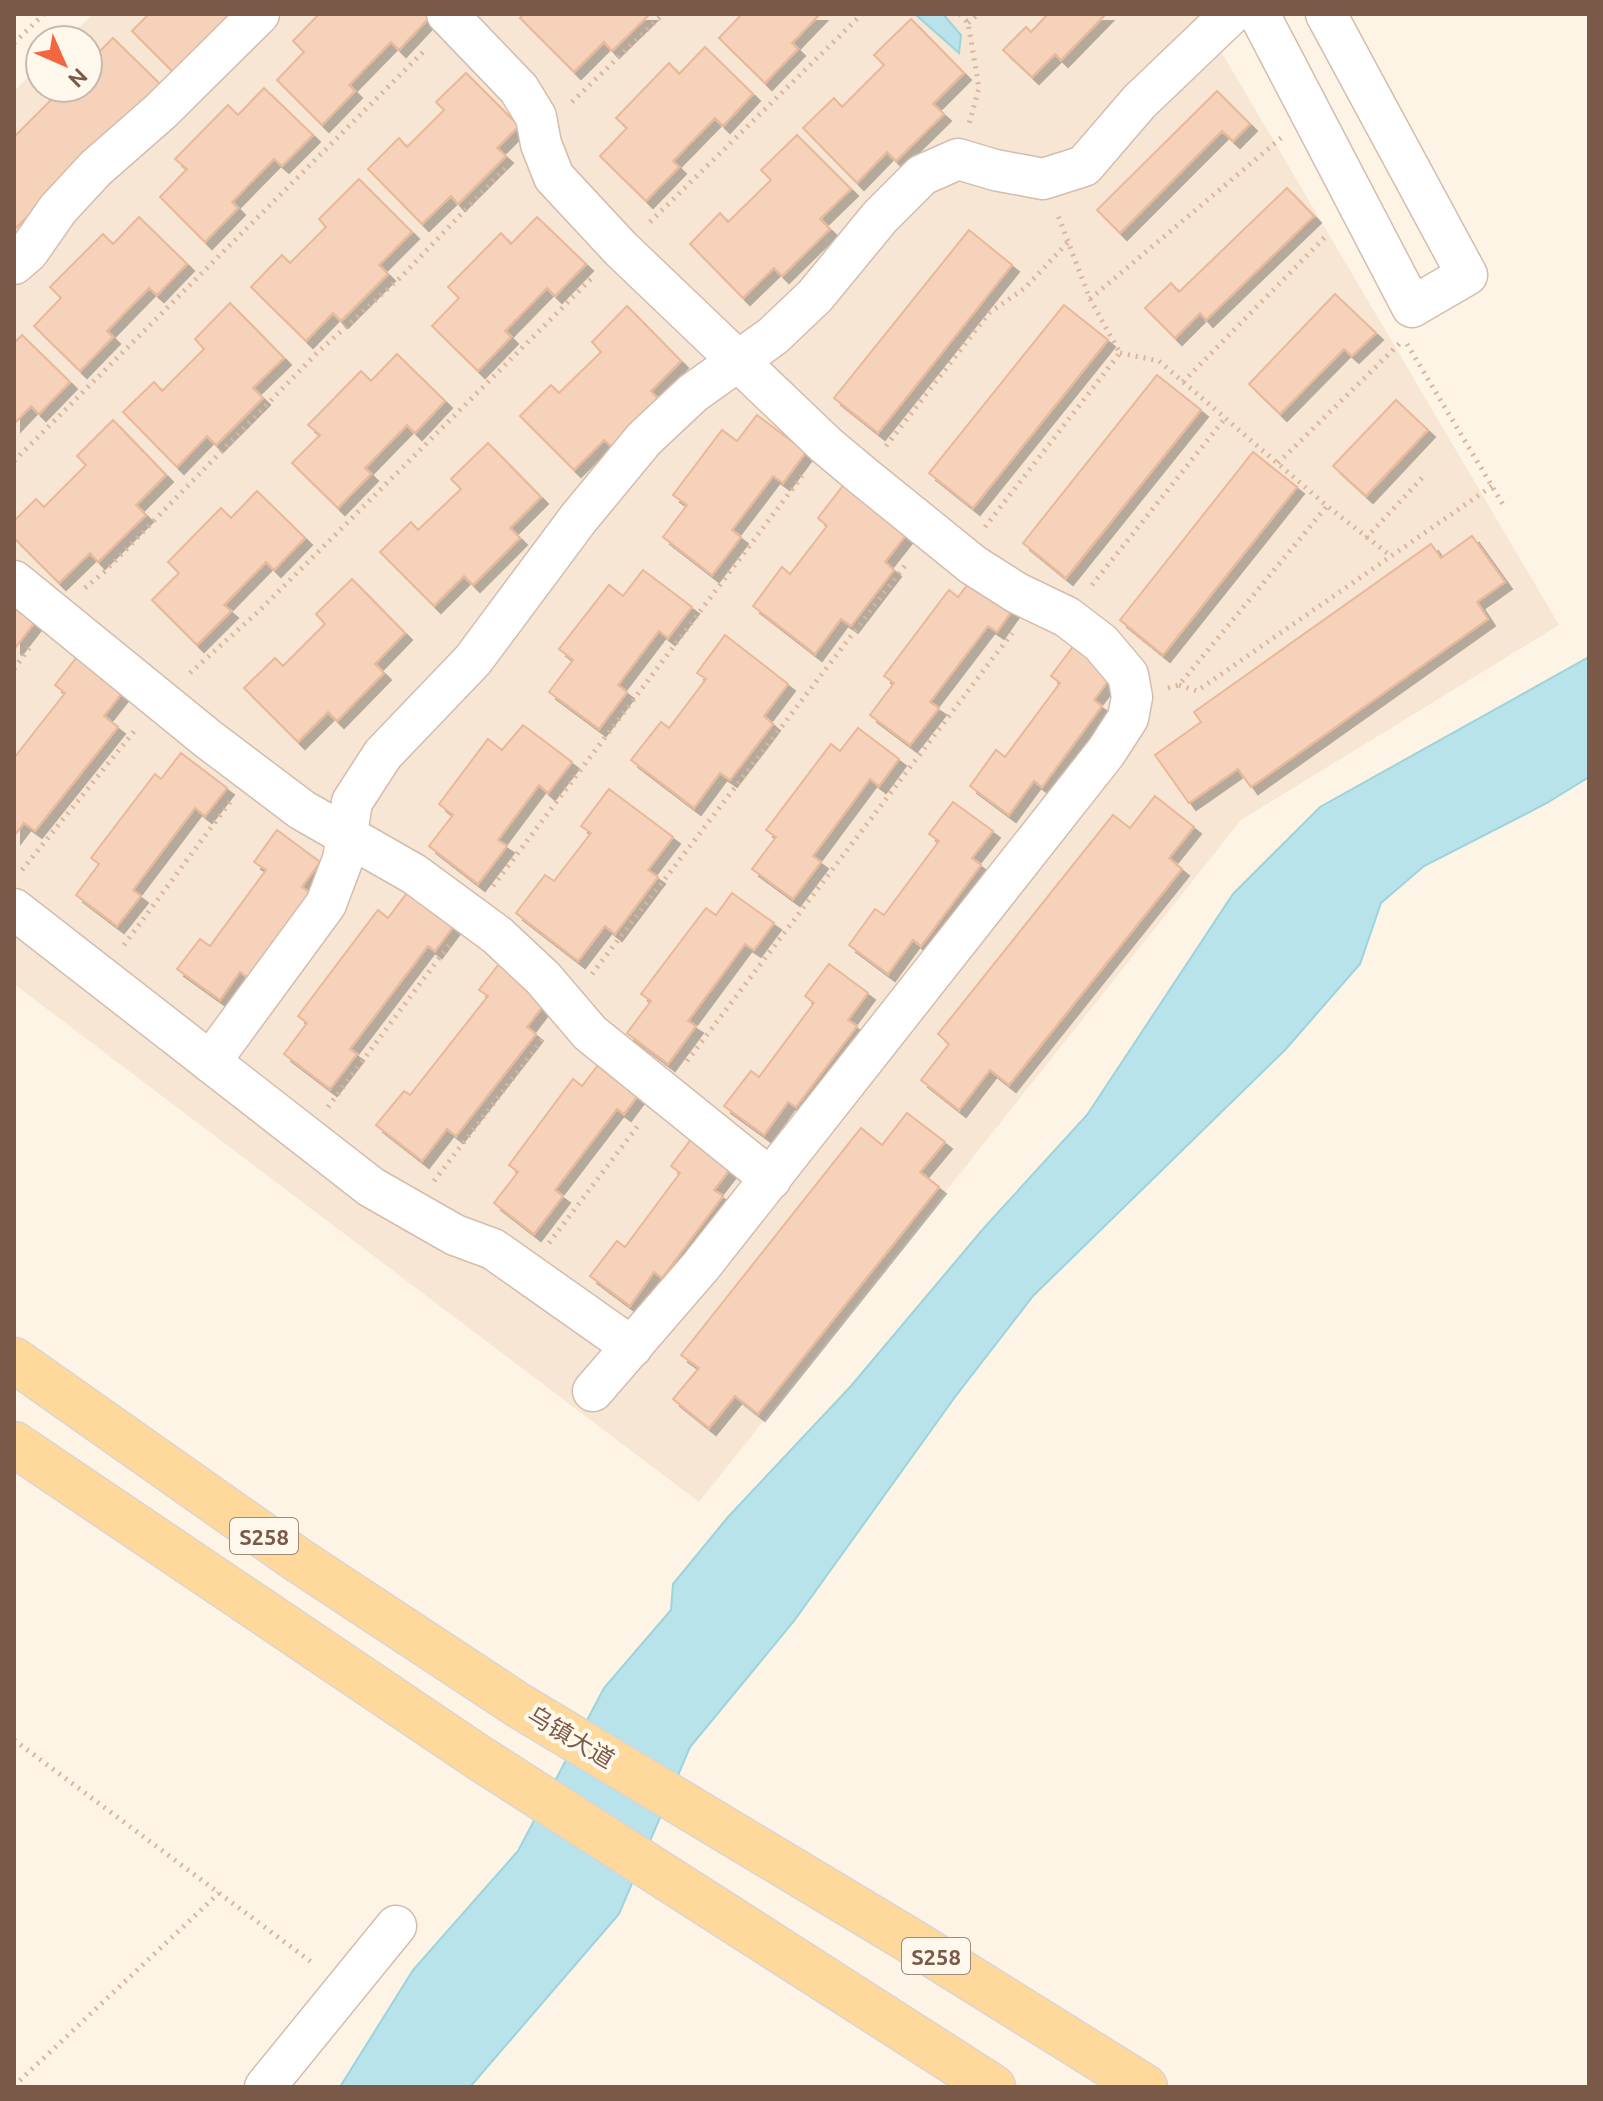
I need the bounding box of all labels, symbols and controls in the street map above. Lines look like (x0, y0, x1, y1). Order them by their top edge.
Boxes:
north arrow (24, 24, 104, 104)
text: N (64, 64, 93, 93)
road number: S258 (230, 1518, 298, 1554)
street label: 乌镇大道 (523, 1701, 619, 1773)
road number: S258 (902, 1938, 970, 1974)

